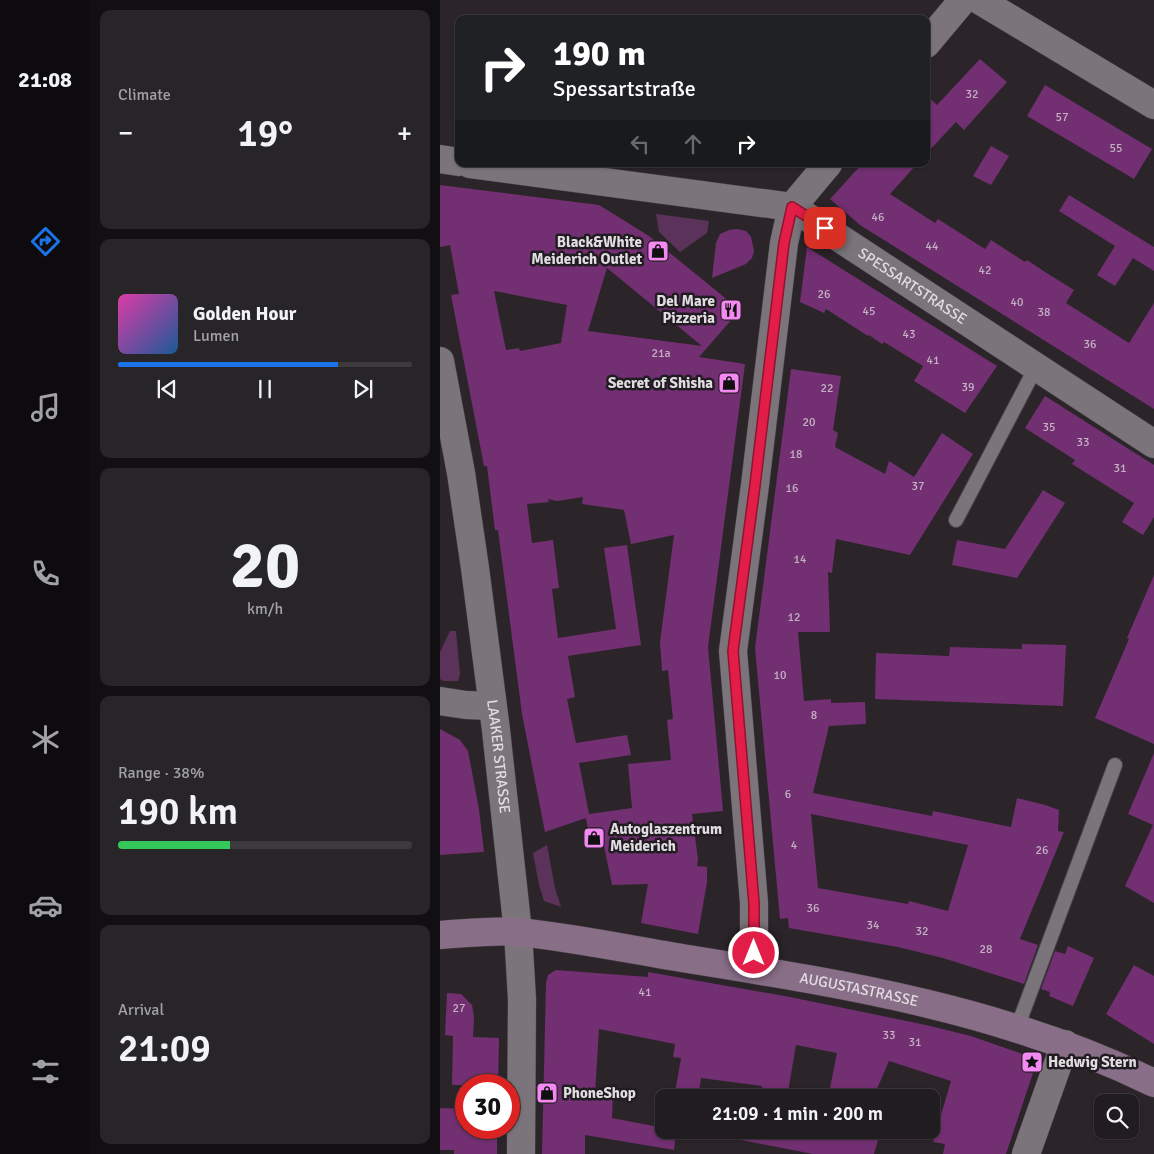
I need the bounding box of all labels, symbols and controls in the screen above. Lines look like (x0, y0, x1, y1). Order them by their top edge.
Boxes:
text: 190 m (553, 32, 646, 75)
icon: right (470, 35, 535, 100)
text: 21:08 (18, 66, 72, 93)
text: Spessartstraße (553, 75, 696, 102)
text: Climate (118, 85, 171, 105)
house number: 32 (966, 87, 978, 102)
text: 19° (237, 110, 293, 157)
house number: 57 (1056, 110, 1068, 125)
text: − (118, 116, 133, 150)
text: + (397, 116, 412, 150)
icon: left (626, 130, 654, 158)
icon: ahead (679, 130, 707, 158)
icon: right (732, 130, 760, 158)
house number: 55 (1110, 141, 1122, 156)
pin (804, 207, 846, 249)
house number: 46 (872, 210, 884, 225)
icon: arrive (811, 214, 839, 242)
icon: directions (28, 224, 63, 259)
place label: Black&White Meiderich Outlet (531, 233, 642, 268)
shop icon: Black&White Meiderich Outlet (646, 239, 670, 263)
house number: 44 (926, 239, 939, 254)
street label: SPESSARTSTRASSE (855, 244, 970, 328)
house number: 42 (979, 263, 991, 278)
house number: 26 (818, 287, 830, 302)
place label: Del Mare Pizzeria (656, 292, 715, 327)
house number: 40 (1011, 295, 1023, 310)
restaurant icon: Del Mare Pizzeria (719, 298, 743, 322)
text: Golden Hour (193, 302, 296, 326)
house number: 45 (863, 304, 875, 319)
house number: 38 (1038, 305, 1050, 320)
text: Lumen (193, 326, 239, 346)
house number: 43 (903, 327, 915, 342)
house number: 36 (1084, 337, 1096, 352)
house number: 21a (651, 346, 671, 361)
house number: 41 (927, 353, 939, 368)
shop icon: Secret of Shisha (717, 371, 741, 395)
place label: Secret of Shisha (608, 374, 713, 392)
icon: previous (153, 375, 181, 403)
icon: pause (251, 375, 279, 403)
icon: next (349, 375, 377, 403)
house number: 39 (962, 380, 974, 395)
house number: 22 (821, 381, 833, 396)
icon: music (28, 390, 63, 425)
house number: 20 (803, 415, 815, 430)
house number: 35 (1043, 420, 1055, 435)
house number: 33 (1077, 435, 1089, 450)
house number: 18 (790, 447, 802, 462)
house number: 31 (1114, 461, 1126, 476)
house number: 37 (912, 479, 924, 494)
house number: 16 (786, 481, 798, 496)
text: 20 (230, 526, 300, 606)
house number: 14 (794, 552, 807, 567)
icon: phone (28, 556, 63, 591)
text: km/h (247, 599, 283, 619)
house number: 12 (788, 610, 800, 625)
house number: 10 (774, 668, 786, 683)
street label: LAAKER STRASSE (483, 698, 514, 814)
house number: 8 (811, 708, 817, 723)
icon: climate (28, 722, 63, 757)
text: Range · 38% (118, 763, 204, 783)
house number: 6 (785, 787, 791, 802)
text: 190 km (118, 788, 238, 835)
place label: Autoglaszentrum Meiderich (610, 820, 722, 855)
shop icon: Autoglaszentrum Meiderich (582, 826, 606, 850)
house number: 4 (791, 838, 798, 853)
house number: 26 (1036, 843, 1048, 858)
icon: car (28, 888, 63, 923)
house number: 36 (807, 901, 819, 916)
house number: 34 (867, 918, 880, 933)
house number: 32 (916, 924, 928, 939)
position arrow (727, 926, 779, 978)
house number: 28 (980, 942, 992, 957)
street label: AUGUSTASTRASSE (798, 969, 920, 1010)
house number: 41 (639, 985, 651, 1000)
text: Arrival (118, 1000, 164, 1020)
house number: 27 (453, 1001, 465, 1016)
text: 21:09 (118, 1025, 211, 1072)
house number: 33 (883, 1028, 895, 1043)
house number: 31 (909, 1035, 921, 1050)
place icon: Hedwig Stern (1020, 1050, 1044, 1074)
place label: Hedwig Stern (1048, 1053, 1137, 1071)
icon: filters (28, 1054, 63, 1089)
speed limit sign: 30 (455, 1074, 520, 1139)
shop icon: PhoneShop (535, 1081, 559, 1105)
place label: PhoneShop (563, 1084, 636, 1102)
map controls (1094, 1094, 1139, 1139)
button: search (1094, 1094, 1139, 1139)
text: 21:09 · 1 min · 200 m (712, 1102, 883, 1126)

